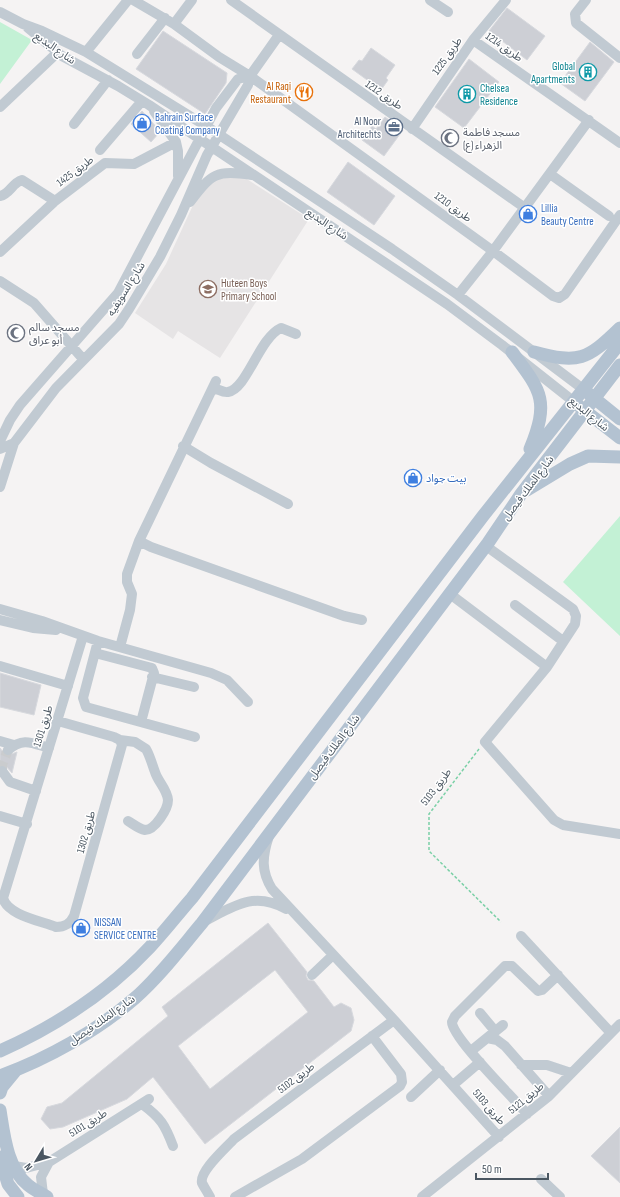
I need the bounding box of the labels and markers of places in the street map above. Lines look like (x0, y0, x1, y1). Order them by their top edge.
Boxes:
place label: Global Apartments (530, 60, 575, 86)
building icon: Global Apartments (578, 62, 598, 82)
place label: Al Raqi Restaurant (250, 80, 292, 106)
restaurant icon: Al Raqi Restaurant (294, 82, 314, 102)
place label: Chelsea Residence (480, 82, 518, 108)
building icon: Chelsea Residence (457, 84, 477, 104)
place label: Bahrain Surface Coating Company (155, 111, 221, 137)
shop icon: Bahrain Surface Coating Company (132, 113, 152, 133)
place label: Al Noor Architechts (337, 115, 381, 141)
office icon: Al Noor Architechts (384, 117, 404, 137)
place label: مسجد فاطمة الزهراء (ع) (463, 126, 520, 153)
mosque icon: مسجد فاطمة الزهراء (ع) (440, 128, 460, 148)
place label: Lillia Beauty Centre (541, 202, 594, 228)
shop icon: Lillia Beauty Centre (518, 204, 538, 224)
place label: Huteen Boys Primary School (221, 277, 276, 303)
school or university icon: Huteen Boys Primary School (198, 279, 218, 299)
place label: مسجد سالم أبو عراق (29, 321, 80, 347)
mosque icon: مسجد سالم أبو عراق (6, 323, 26, 343)
shop icon: بيت جواد (403, 468, 423, 488)
place label: بيت جواد (426, 472, 466, 485)
place label: NISSAN SERVICE CENTRE (94, 916, 157, 942)
shop icon: NISSAN SERVICE CENTRE (71, 918, 91, 938)

